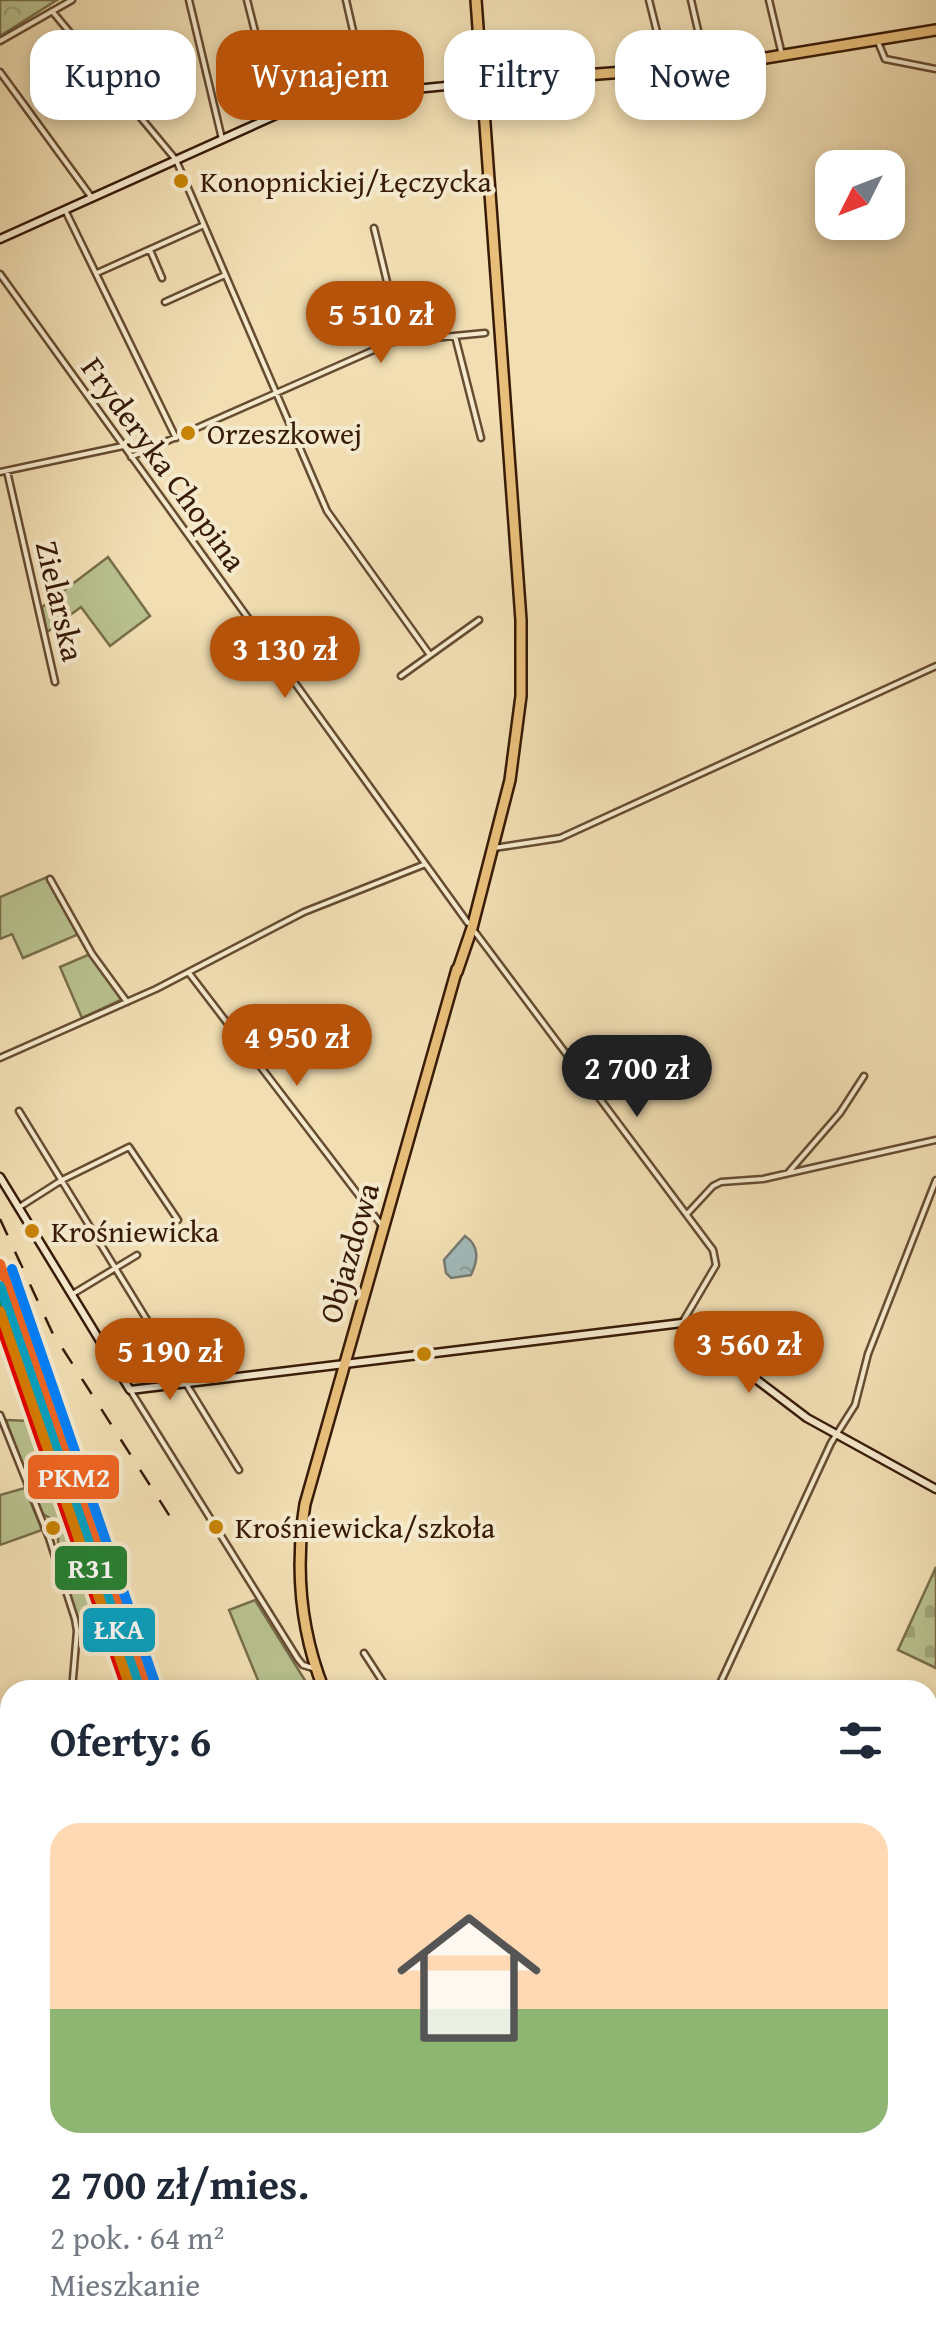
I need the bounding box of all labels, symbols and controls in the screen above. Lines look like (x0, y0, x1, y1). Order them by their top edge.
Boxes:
chip: Kupno (30, 30, 196, 120)
chip: Wynajem (216, 30, 424, 120)
chip: Filtry (444, 30, 595, 120)
chip: Nowe (615, 30, 766, 120)
north arrow (815, 150, 905, 240)
map controls (815, 150, 905, 240)
place label: Konopnickiej/Łęczycka (200, 159, 492, 203)
marker: Konopnickiej/Łęczycka (171, 171, 191, 191)
pin: 5 510 zł (278, 281, 484, 366)
text: 5 510 zł (328, 290, 434, 337)
street label: Fryderyka Chopina (70, 347, 258, 581)
place label: Orzeszkowej (207, 411, 362, 455)
marker: Orzeszkowej (178, 423, 198, 443)
street label: Zielarska (24, 536, 97, 666)
pin: 3 130 zł (182, 616, 388, 701)
text: 3 130 zł (232, 625, 338, 672)
pin: 4 950 zł (194, 1004, 400, 1089)
text: 4 950 zł (244, 1013, 350, 1060)
pin: 2 700 zł (534, 1035, 740, 1120)
text: 2 700 zł (584, 1044, 690, 1091)
street label: Objazdowa (306, 1177, 391, 1329)
place label: Krośniewicka (51, 1209, 219, 1253)
marker: Krośniewicka (22, 1221, 42, 1241)
pin: 3 560 zł (646, 1311, 852, 1396)
pin: 5 190 zł (67, 1318, 273, 1403)
text: 3 560 zł (696, 1320, 802, 1367)
text: 5 190 zł (117, 1327, 223, 1374)
unlabelled marker (414, 1344, 434, 1364)
line badge: PKM2 (26, 1453, 121, 1501)
text: PKM2 (38, 1456, 110, 1497)
place label: Krośniewicka/szkoła (235, 1505, 495, 1549)
marker: Krośniewicka/szkoła (206, 1517, 226, 1537)
unlabelled marker (43, 1518, 63, 1538)
line badge: R31 (53, 1544, 129, 1592)
text: R31 (68, 1547, 114, 1588)
line badge: ŁKA (81, 1606, 157, 1654)
text: ŁKA (94, 1608, 144, 1649)
text: Oferty: 6 (50, 1710, 211, 1771)
icon: filters (833, 1713, 888, 1768)
icon: home (379, 1888, 559, 2068)
text: 2 700 zł/mies. (50, 2153, 309, 2214)
text: 2 pok. · 64 m² (50, 2214, 224, 2261)
text: Mieszkanie (50, 2261, 200, 2308)

